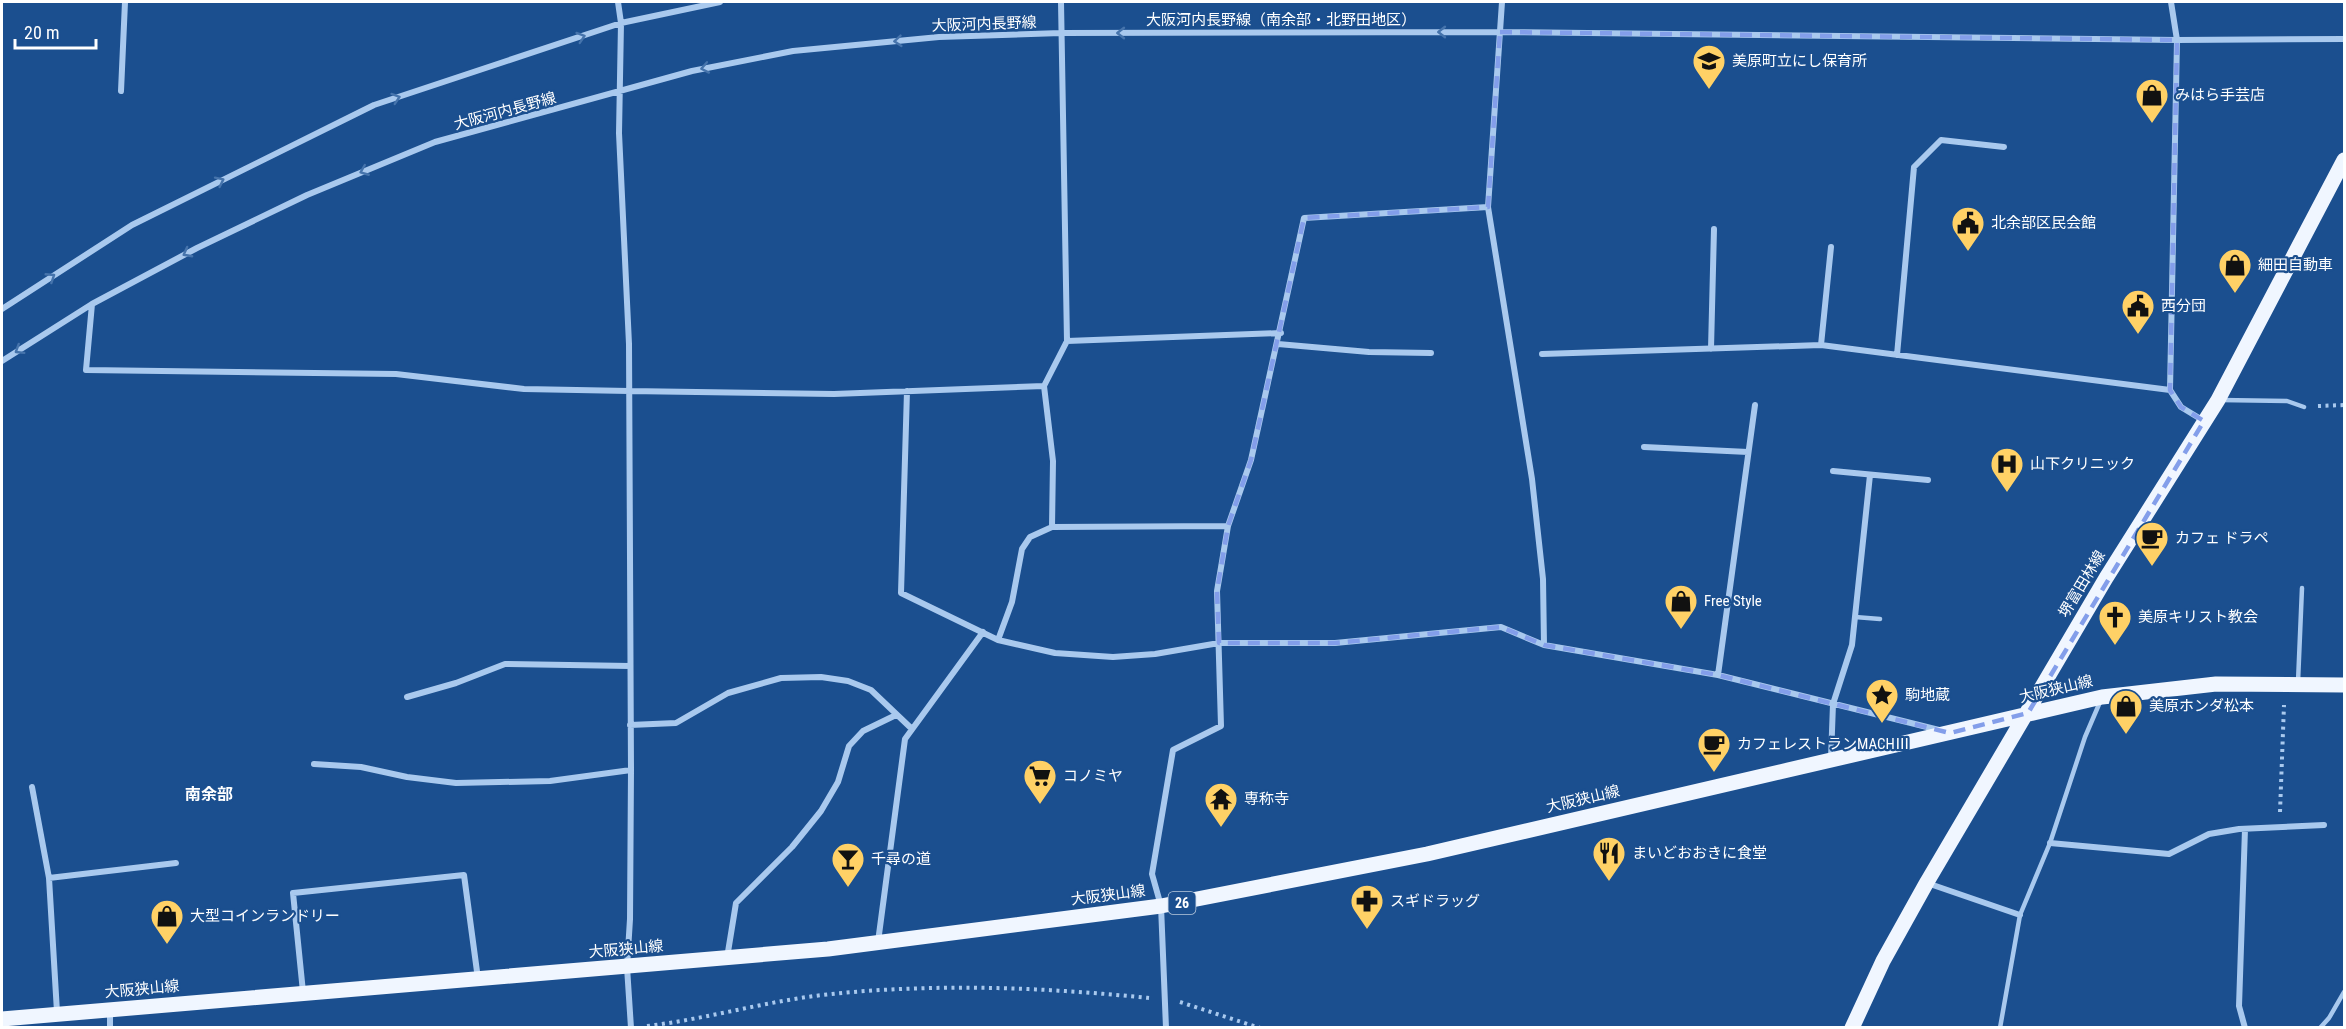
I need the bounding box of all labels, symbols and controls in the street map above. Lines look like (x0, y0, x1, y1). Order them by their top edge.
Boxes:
street label: 大阪河内長野線（南余部・北野田地区） (1146, 11, 1416, 29)
scale bar (15, 12, 96, 50)
street label: 大阪河内長野線 (931, 13, 1037, 35)
text: 20 m (24, 22, 59, 43)
one-way arrow (1437, 26, 1446, 38)
one-way arrow (1116, 27, 1125, 39)
one-way arrow (575, 31, 586, 44)
one-way arrow (894, 34, 903, 47)
school or university icon: 美原町立にし保育所 (1691, 43, 1727, 90)
place label: 美原町立にし保育所 (1732, 52, 1867, 70)
one-way arrow (701, 61, 711, 74)
shop icon: みはら手芸店 (2134, 77, 2170, 124)
place label: みはら手芸店 (2175, 86, 2265, 104)
street label: 大阪河内長野線 (452, 89, 558, 133)
one-way arrow (390, 92, 401, 105)
one-way arrow (360, 164, 371, 176)
one-way arrow (214, 177, 225, 189)
public building icon: 北余部区民会館 (1950, 205, 1986, 252)
place label: 北余部区民会館 (1991, 214, 2096, 232)
one-way arrow (183, 246, 194, 257)
shop icon: 細田自動車 (2217, 247, 2253, 294)
place label: 細田自動車 (2258, 256, 2333, 274)
one-way arrow (45, 273, 55, 285)
public building icon: 西分団 (2120, 288, 2156, 335)
place label: 西分団 (2161, 297, 2206, 315)
one-way arrow (15, 343, 25, 355)
hospital icon: 山下クリニック (1989, 446, 2025, 493)
place label: 山下クリニック (2030, 455, 2135, 473)
cafe icon: カフェ ドラペ (2134, 520, 2170, 567)
place label: カフェ ドラペ (2175, 529, 2268, 547)
street label: 堺富田林線 (2055, 547, 2109, 621)
shop icon: Free Style (1663, 583, 1699, 630)
place label: Free Style (1704, 592, 1762, 610)
church icon: 美原キリスト教会 (2097, 599, 2133, 646)
place label: 美原キリスト教会 (2138, 608, 2258, 626)
street label: 大阪狭山線 (2017, 672, 2095, 706)
place icon: 駒地蔵 (1864, 677, 1900, 724)
place label: 駒地蔵 (1905, 686, 1950, 704)
shop icon: 美原ホンダ松本 (2108, 688, 2144, 735)
place label: 美原ホンダ松本 (2149, 697, 2254, 715)
cafe icon: カフェレストランMACHⅢ (1696, 726, 1732, 773)
place label: カフェレストランMACHⅢ (1737, 735, 1910, 753)
supermarket icon: コノミヤ (1022, 758, 1058, 805)
place label: コノミヤ (1063, 767, 1123, 785)
temple icon: 専称寺 (1203, 781, 1239, 828)
street label: 大阪狭山線 (1544, 782, 1622, 816)
district label: 南余部 (185, 785, 233, 804)
place label: 専称寺 (1244, 790, 1289, 808)
restaurant icon: まいどおおきに食堂 (1591, 835, 1627, 882)
bar icon: 千尋の道 (830, 841, 866, 888)
place label: まいどおおきに食堂 (1632, 844, 1767, 862)
place label: 千尋の道 (871, 850, 931, 868)
street label: 大阪狭山線 (1070, 881, 1146, 909)
pharmacy icon: スギドラッグ (1349, 883, 1385, 930)
road number: 26 (1168, 892, 1196, 914)
place label: スギドラッグ (1390, 892, 1480, 910)
shop icon: 大型コインランドリー (149, 898, 185, 945)
place label: 大型コインランドリー (190, 907, 340, 925)
street label: 大阪狭山線 (588, 937, 664, 961)
street label: 大阪狭山線 (104, 977, 180, 1001)

